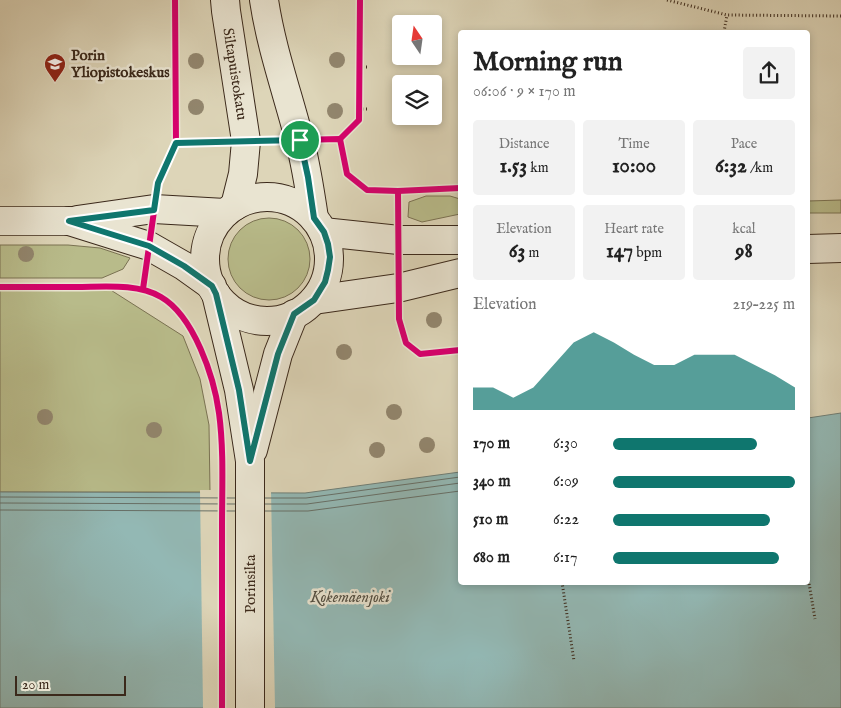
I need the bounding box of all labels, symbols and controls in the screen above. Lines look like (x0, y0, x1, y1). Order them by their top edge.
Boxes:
north arrow (392, 15, 442, 65)
map controls (392, 15, 442, 125)
street label: Siltapuistokatu (218, 27, 252, 122)
text: Morning run (473, 45, 623, 80)
place label: Porin Yliopistokeskus (71, 46, 170, 82)
button: share (743, 47, 795, 99)
school or university icon: Porin Yliopistokeskus (43, 52, 67, 83)
button: layers (392, 75, 442, 125)
text: 06:06 · 9 × 170 m (473, 82, 576, 102)
pin (279, 119, 321, 161)
icon: arrive (286, 126, 314, 154)
text: Distance (499, 135, 549, 153)
text: Time (618, 135, 650, 153)
text: Pace (731, 135, 757, 153)
text: 1.53 (499, 153, 527, 180)
text: 10:00 (612, 153, 656, 180)
text: 6:32 (715, 153, 747, 180)
text: km (527, 159, 549, 177)
text: /km (747, 159, 773, 177)
text: Elevation (496, 220, 552, 238)
text: Heart rate (604, 220, 664, 238)
text: kcal (732, 220, 756, 238)
text: 63 (509, 238, 525, 265)
text: 147 (606, 238, 633, 265)
text: 98 (735, 238, 753, 265)
text: m (525, 244, 539, 262)
text: bpm (633, 244, 662, 262)
text: Elevation (473, 295, 536, 315)
text: 219–225 m (733, 295, 795, 315)
text: 170 m (473, 434, 510, 454)
text: 6:30 (553, 434, 578, 454)
text: 340 m (473, 472, 511, 492)
text: 6:09 (553, 472, 579, 492)
text: 510 m (473, 510, 508, 530)
text: 6:22 (553, 510, 579, 530)
text: 680 m (473, 548, 510, 568)
text: 6:17 (553, 548, 577, 568)
street label: Porinsilta (241, 554, 260, 613)
water label: Kokemäenjoki (309, 588, 391, 608)
scale bar (15, 673, 126, 696)
text: 20 m (22, 676, 49, 694)

